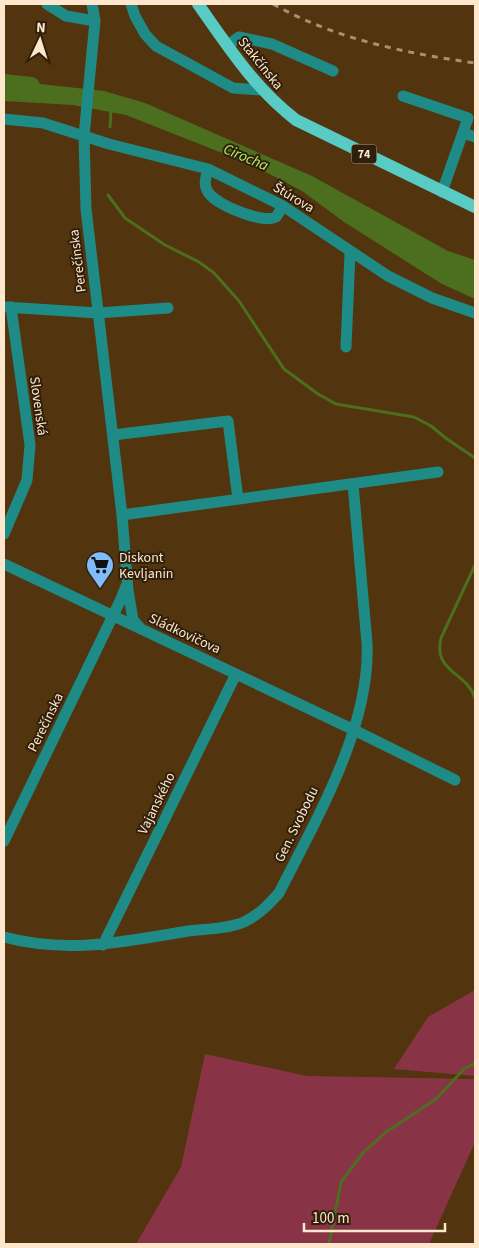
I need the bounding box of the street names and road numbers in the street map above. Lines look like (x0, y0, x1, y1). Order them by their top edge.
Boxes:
street label: Stakčínska (233, 33, 288, 94)
road number: 74 (352, 144, 376, 164)
street label: Štúrova (269, 178, 318, 218)
street label: Perečínska (64, 228, 92, 294)
street label: Slovenská (24, 375, 52, 437)
street label: Sládkovičova (145, 609, 224, 659)
street label: Perečínska (23, 690, 69, 755)
street label: Vajanského (133, 769, 181, 838)
street label: Gen. Svobodu (270, 783, 324, 866)

